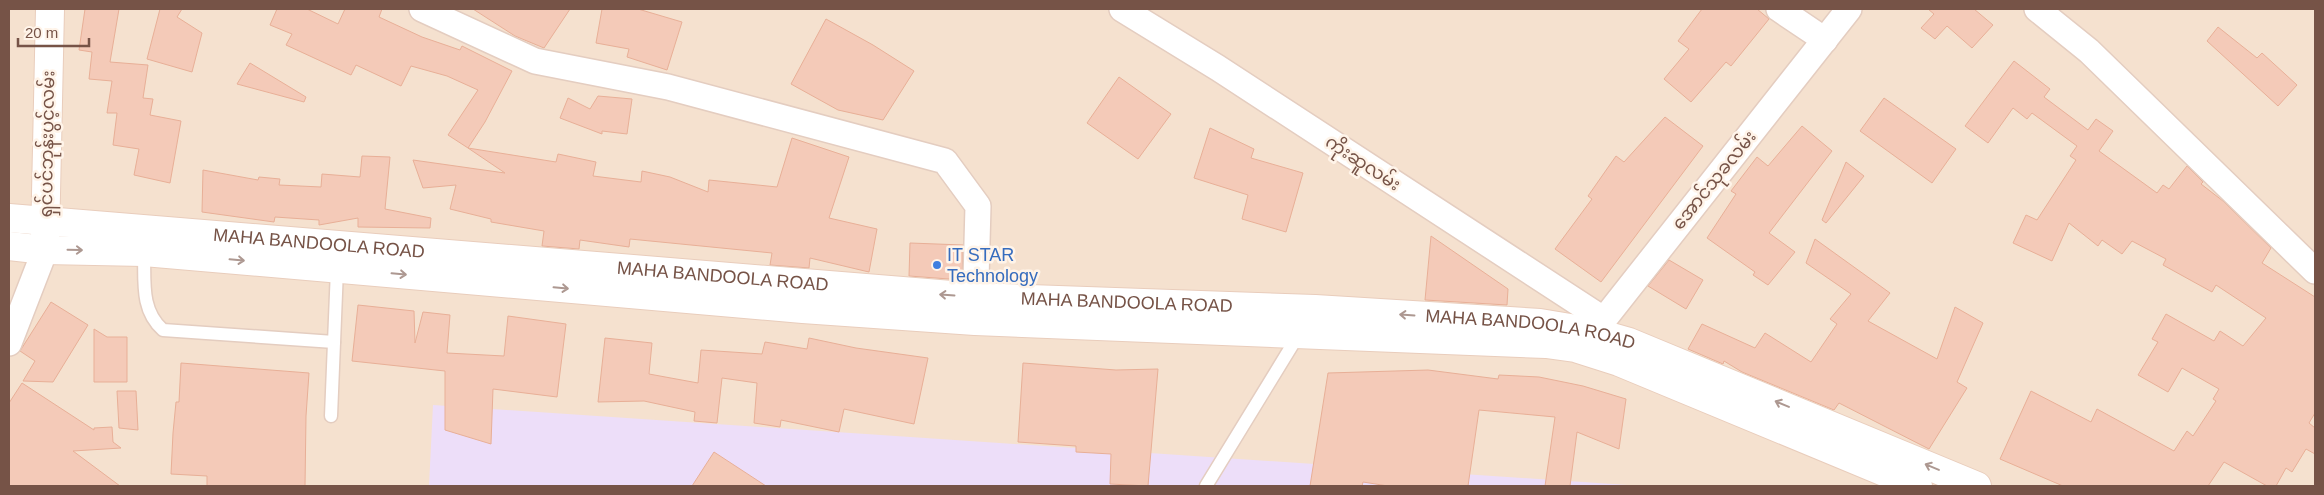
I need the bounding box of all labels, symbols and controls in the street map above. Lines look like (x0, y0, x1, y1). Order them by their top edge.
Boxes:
scale bar (18, 15, 89, 47)
text: 20 m (25, 24, 58, 41)
street label: ရှင်ပင်ဘုန်းပွင့်လမ်း (33, 70, 63, 218)
street label: အောင်သုခလမ်း (1666, 125, 1764, 237)
street label: ကိုးဆူလမ်း (1319, 128, 1406, 199)
street label: MAHA BANDOOLA ROAD (212, 225, 426, 262)
one-way arrow (66, 245, 83, 255)
place label: IT STAR Technology (947, 245, 1038, 286)
one-way arrow (229, 255, 245, 264)
street label: MAHA BANDOOLA ROAD (616, 258, 829, 295)
marker: IT STAR Technology (931, 259, 943, 271)
one-way arrow (391, 269, 407, 279)
one-way arrow (552, 283, 568, 293)
street label: MAHA BANDOOLA ROAD (1020, 289, 1233, 316)
one-way arrow (939, 290, 955, 299)
street label: MAHA BANDOOLA ROAD (1425, 306, 1638, 353)
one-way arrow (1399, 311, 1415, 320)
one-way arrow (1775, 399, 1790, 409)
one-way arrow (1925, 462, 1940, 472)

